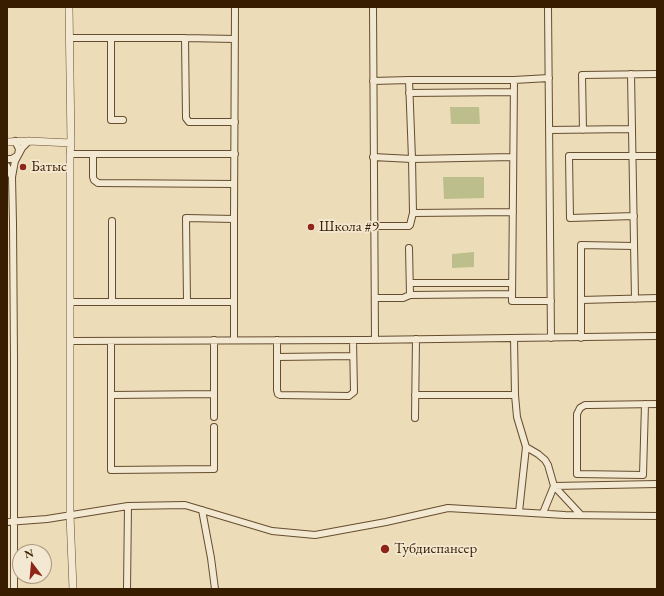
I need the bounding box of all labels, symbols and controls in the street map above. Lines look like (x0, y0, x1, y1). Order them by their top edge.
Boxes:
place label: Батыс (31, 158, 67, 176)
marker: Батыс (18, 162, 28, 172)
place label: Школа #9 (319, 218, 379, 236)
marker: Школа #9 (306, 222, 316, 232)
place label: Тубдиспансер (394, 540, 477, 558)
marker: Тубдиспансер (379, 543, 391, 555)
north arrow (12, 544, 52, 584)
text: N (23, 545, 35, 561)

